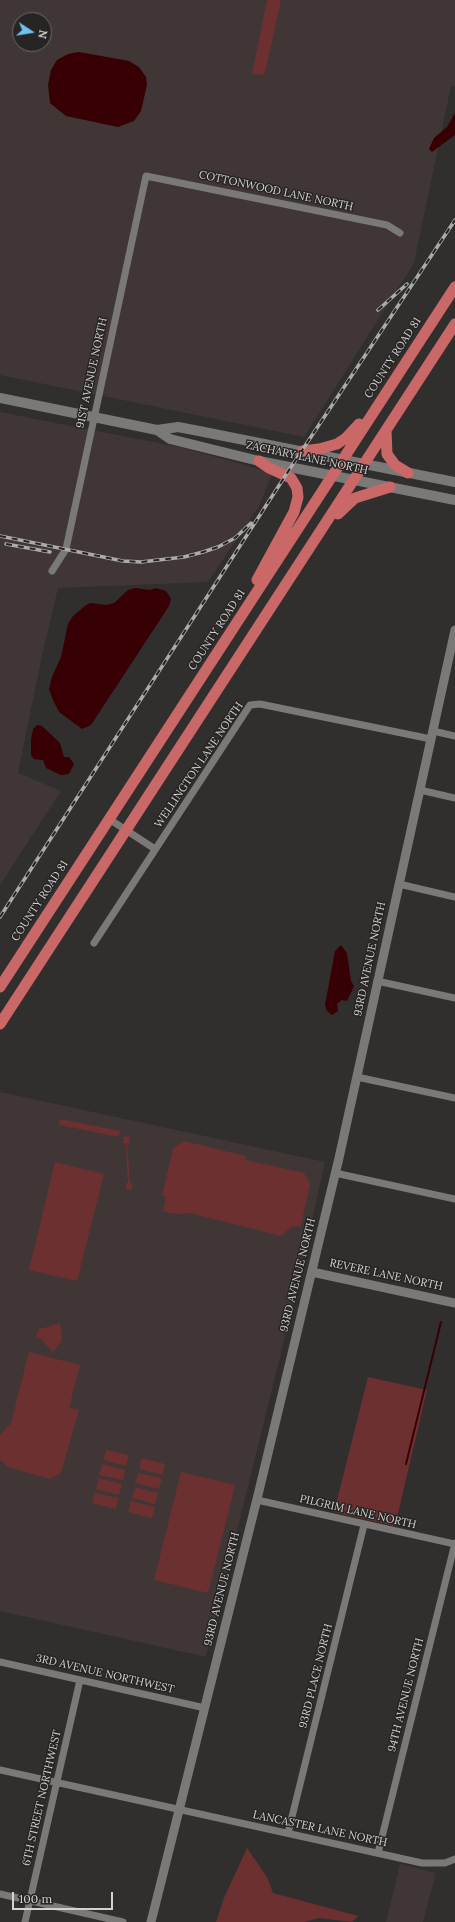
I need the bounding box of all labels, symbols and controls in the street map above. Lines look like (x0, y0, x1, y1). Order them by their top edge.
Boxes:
north arrow (12, 12, 52, 52)
text: N (35, 29, 50, 40)
street label: COTTONWOOD LANE NORTH (198, 168, 354, 214)
street label: COUNTY ROAD 81 (362, 315, 424, 401)
street label: 91ST AVENUE NORTH (74, 316, 110, 430)
street label: ZACHARY LANE NORTH (245, 439, 369, 477)
street label: COUNTY ROAD 81 (186, 587, 248, 673)
street label: WELLINGTON LANE NORTH (152, 700, 246, 830)
street label: COUNTY ROAD 81 (9, 858, 71, 944)
street label: 93RD AVENUE NORTH (351, 900, 389, 1018)
street label: 93RD AVENUE NORTH (277, 1217, 319, 1333)
street label: REVERE LANE NORTH (328, 1257, 444, 1293)
street label: PILGRIM LANE NORTH (298, 1492, 418, 1532)
street label: 93RD AVENUE NORTH (201, 1531, 243, 1647)
street label: 93RD PLACE NORTH (297, 1622, 335, 1730)
street label: 94TH AVENUE NORTH (385, 1637, 427, 1753)
street label: 3RD AVENUE NORTHWEST (35, 1652, 175, 1696)
street label: 6TH STREET NORTHWEST (20, 1729, 64, 1867)
street label: LANCASTER LANE NORTH (252, 1808, 388, 1850)
scale bar (14, 1884, 115, 1910)
text: 100 m (19, 1891, 52, 1906)

